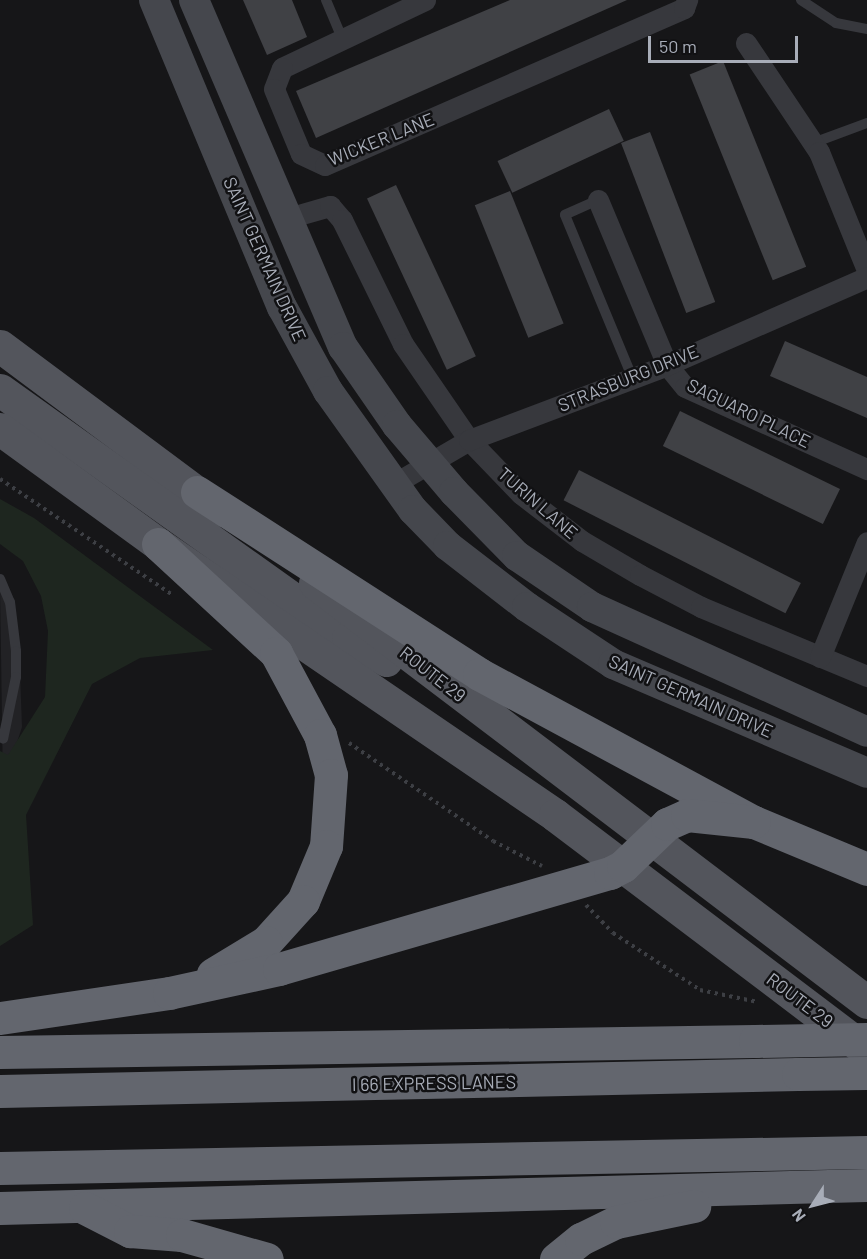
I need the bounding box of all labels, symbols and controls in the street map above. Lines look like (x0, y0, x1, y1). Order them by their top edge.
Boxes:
scale bar (651, 24, 801, 62)
text: 50 m (659, 35, 697, 57)
street label: WICKER LANE (325, 108, 437, 170)
street label: SAINT GERMAIN DRIVE (219, 174, 311, 344)
street label: STRASBURG DRIVE (555, 340, 701, 416)
street label: SAGUARO PLACE (684, 374, 814, 452)
street label: TURIN LANE (494, 463, 582, 543)
street label: ROUTE 29 (396, 642, 470, 706)
street label: SAINT GERMAIN DRIVE (606, 650, 776, 742)
street label: ROUTE 29 (762, 968, 838, 1032)
street label: I 66 EXPRESS LANES (352, 1071, 516, 1095)
north arrow (783, 1175, 843, 1235)
text: N (787, 1206, 809, 1226)

